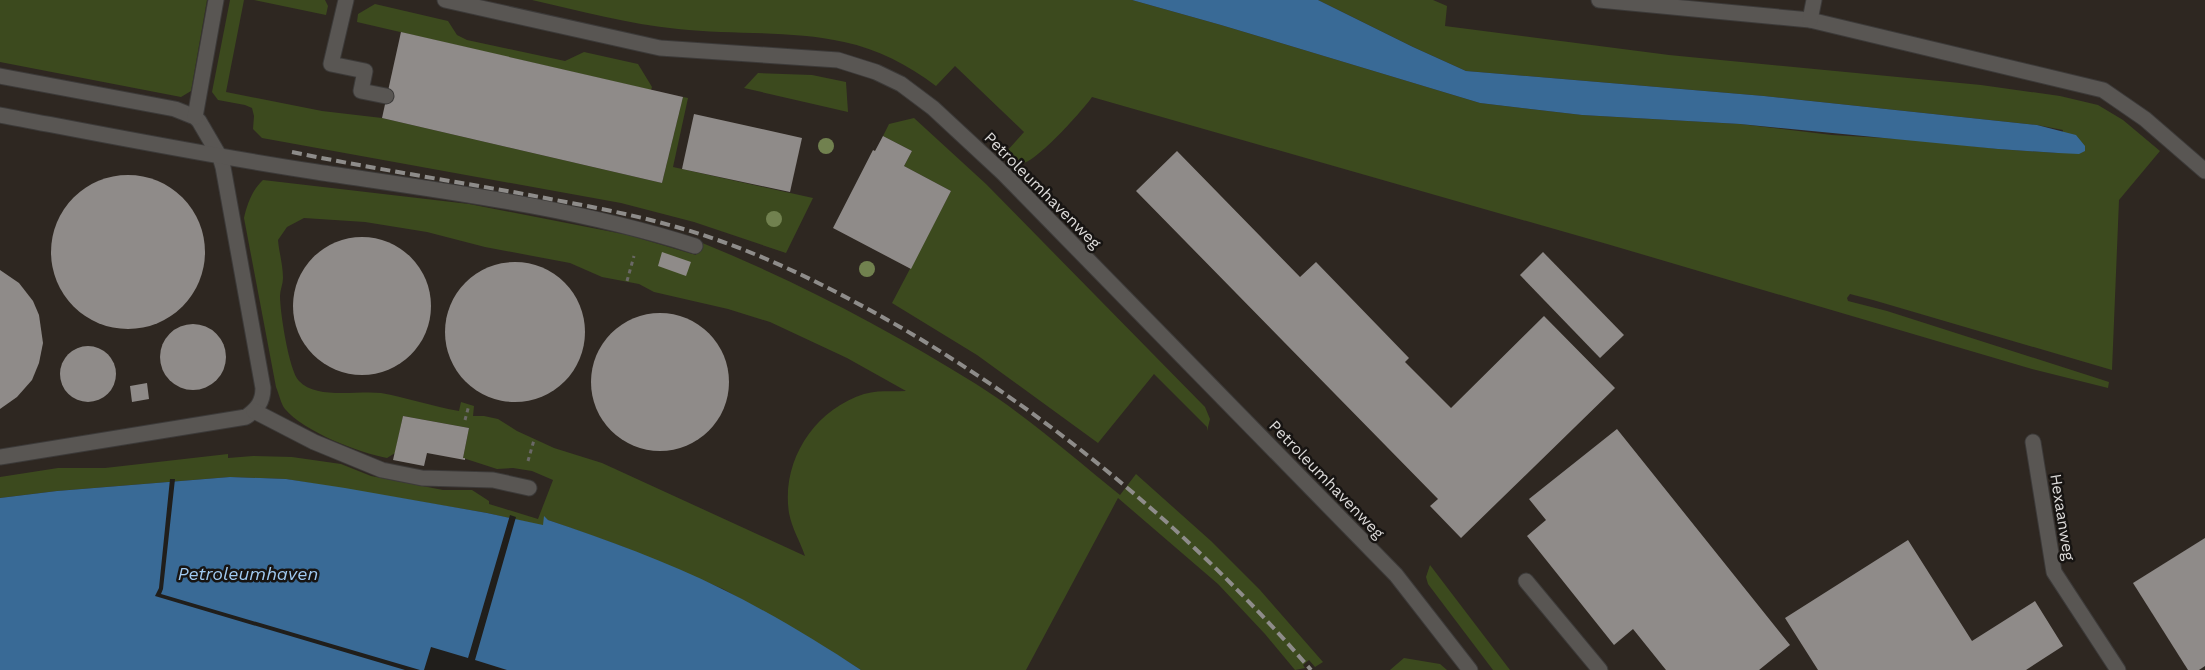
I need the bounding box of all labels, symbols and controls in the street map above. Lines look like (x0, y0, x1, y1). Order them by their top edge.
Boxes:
street label: Petroleumhavenweg (980, 128, 1105, 253)
street label: Petroleumhavenweg (1265, 416, 1388, 543)
street label: Hexaanweg (2046, 472, 2079, 562)
water label: Petroleumhaven (178, 563, 318, 584)

